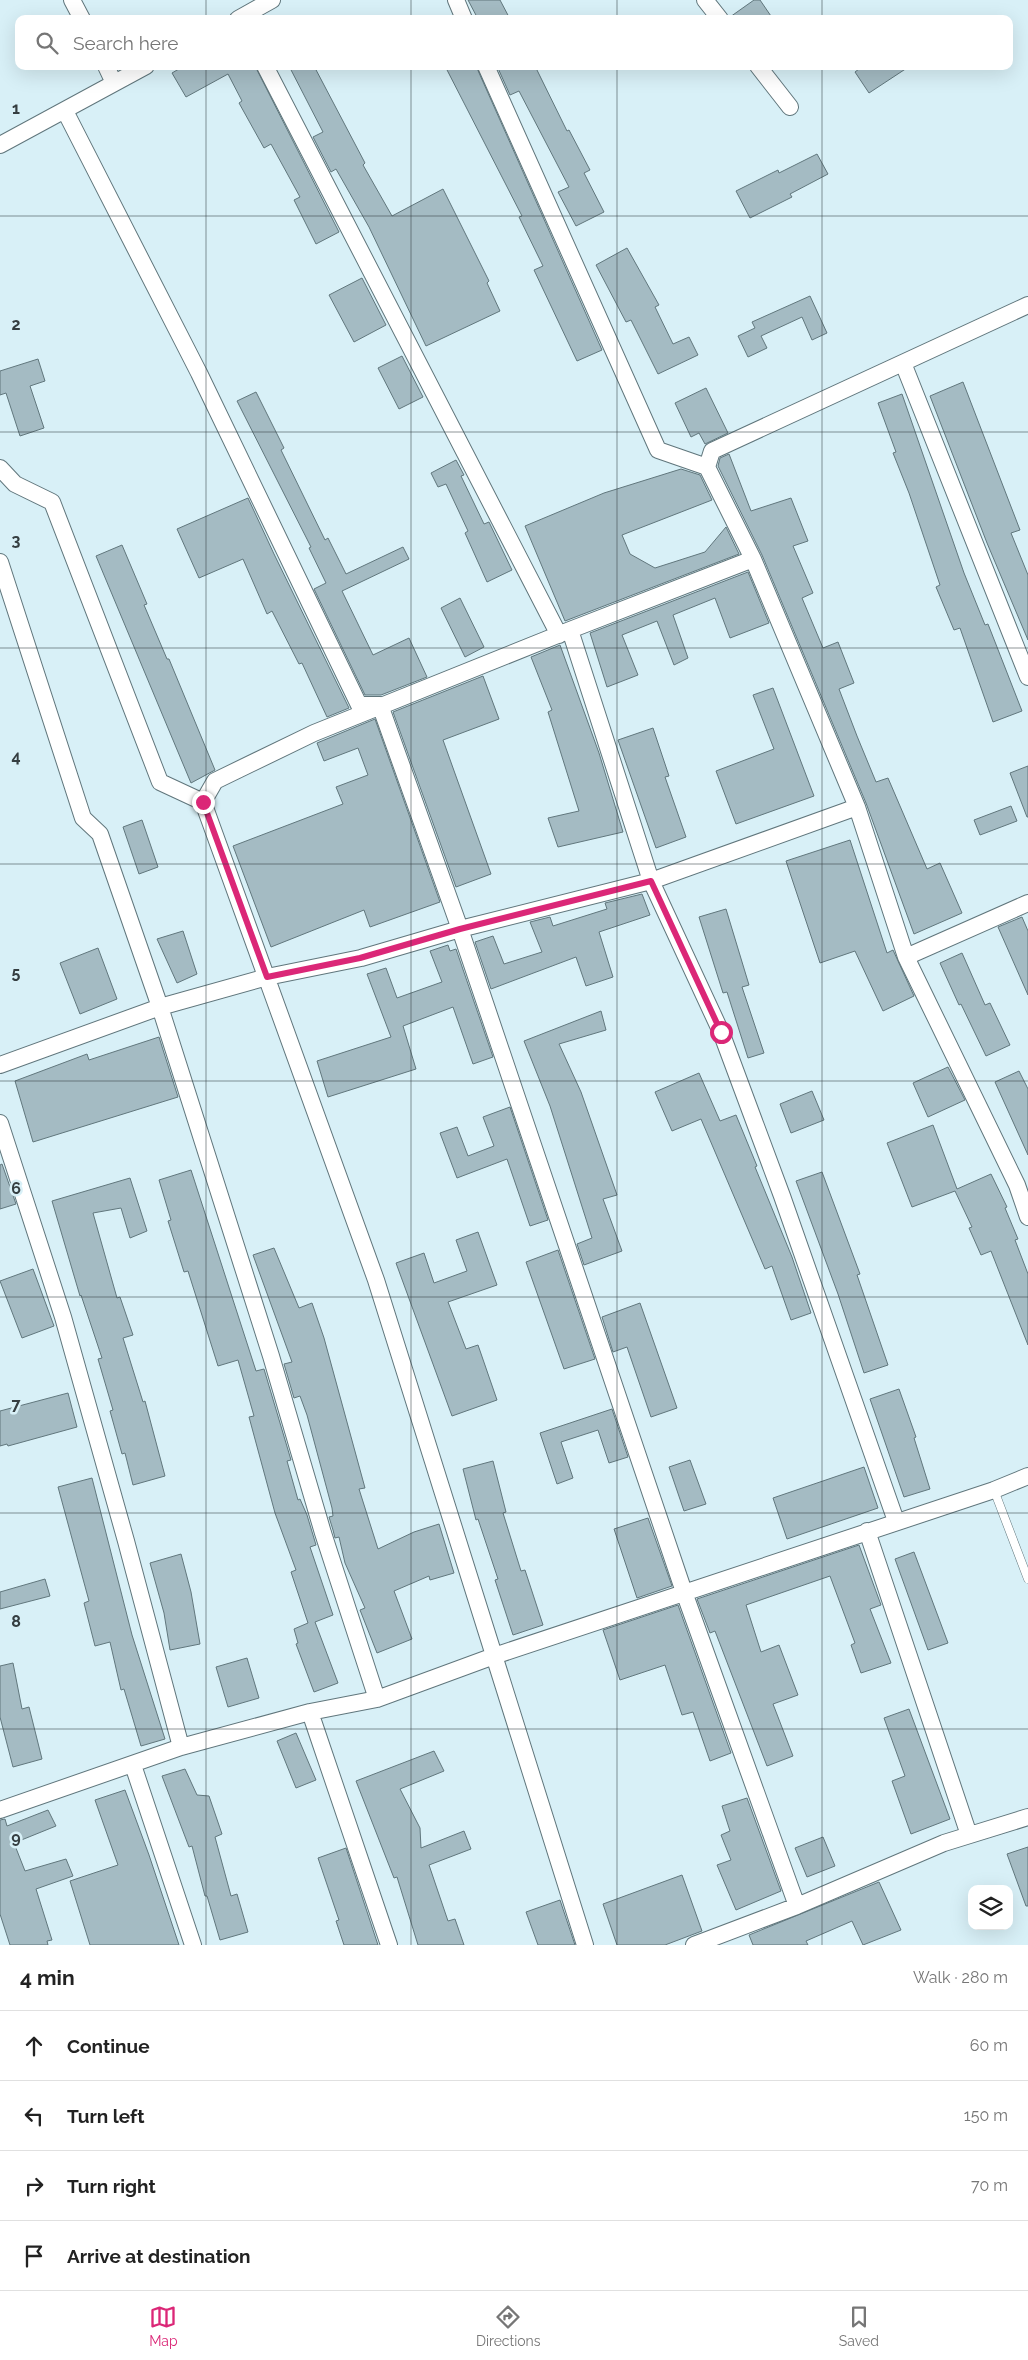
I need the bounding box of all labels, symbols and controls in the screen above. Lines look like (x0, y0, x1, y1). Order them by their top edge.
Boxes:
search box (15, 15, 1013, 70)
icon: search (33, 29, 61, 57)
text: Search here (73, 32, 179, 54)
text: 1 (12, 99, 20, 118)
text: 2 (11, 315, 21, 334)
text: 3 (12, 531, 21, 550)
text: 4 (11, 747, 21, 766)
route end (192, 791, 215, 814)
text: 5 (12, 963, 21, 982)
route start (710, 1021, 733, 1044)
text: 6 (11, 1179, 21, 1198)
text: 7 (12, 1395, 21, 1414)
text: 8 (11, 1612, 21, 1631)
text: 9 (11, 1828, 21, 1847)
map controls (968, 1885, 1013, 1930)
button: layers (968, 1885, 1013, 1930)
text: 4 min (20, 1965, 75, 1990)
text: Walk · 280 m (913, 1968, 1008, 1987)
icon: ahead (20, 2032, 48, 2060)
text: Continue (67, 2035, 150, 2057)
text: 60 m (970, 2036, 1008, 2055)
icon: left (20, 2102, 48, 2130)
text: Turn left (67, 2105, 144, 2127)
text: 150 m (964, 2106, 1008, 2125)
icon: right (20, 2172, 48, 2200)
text: Turn right (67, 2175, 156, 2197)
text: 70 m (971, 2176, 1008, 2195)
icon: arrive (20, 2242, 48, 2270)
text: Arrive at destination (67, 2245, 251, 2267)
tab: Map (149, 2303, 178, 2349)
tab: Directions (476, 2303, 541, 2349)
tab: Saved (839, 2303, 879, 2349)

